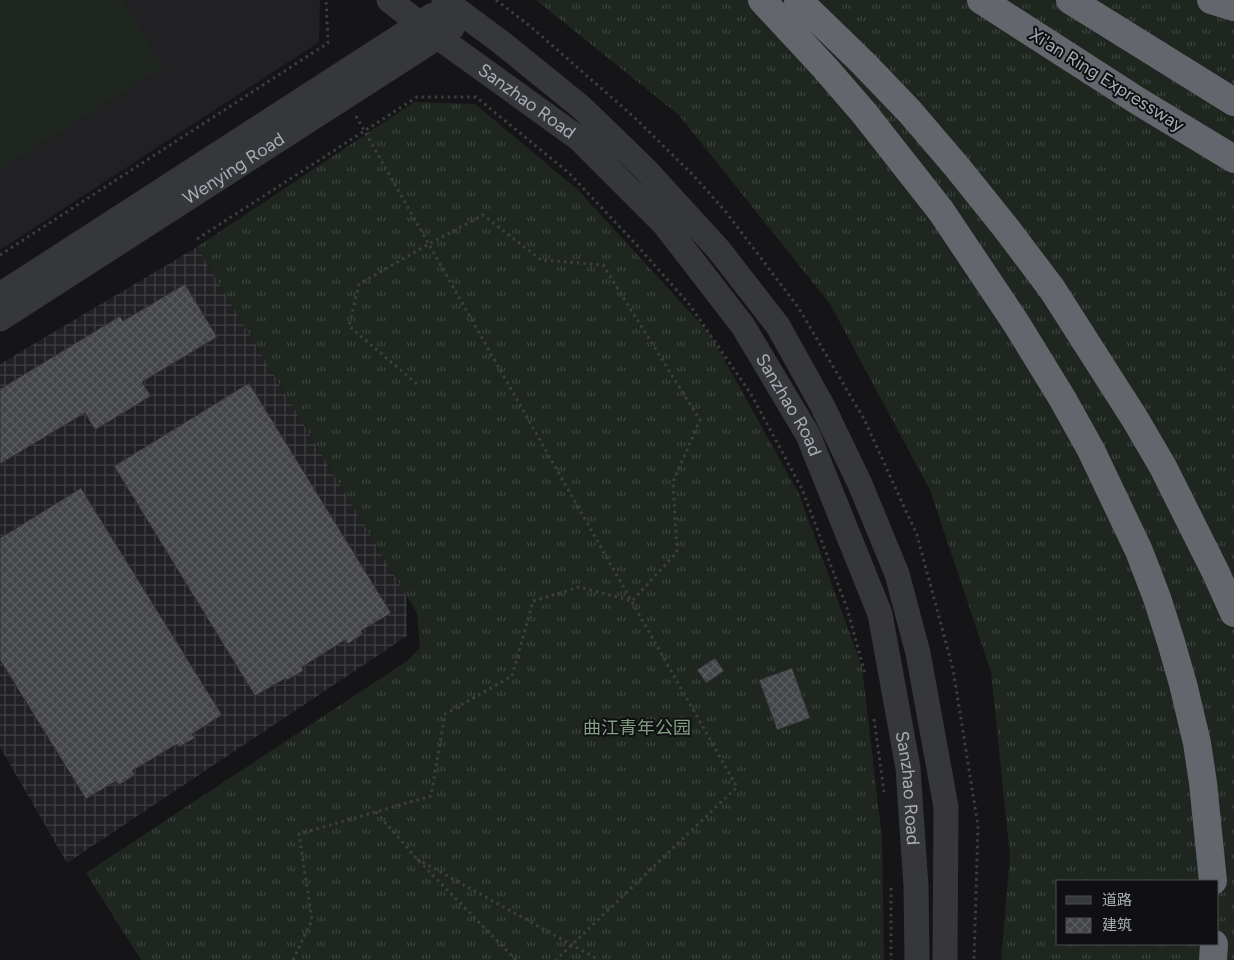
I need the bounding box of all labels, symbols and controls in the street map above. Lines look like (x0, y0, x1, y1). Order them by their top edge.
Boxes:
street label: Xi'an Ring Expressway (1026, 24, 1189, 137)
street label: Sanzhao Road (474, 59, 580, 144)
street label: Wenying Road (179, 128, 289, 209)
street label: Sanzhao Road (751, 350, 826, 459)
park label: 曲江青年公园 (583, 717, 691, 739)
street label: Sanzhao Road (890, 729, 924, 846)
legend (1056, 880, 1219, 945)
text: 道路 (1102, 891, 1132, 909)
text: 建筑 (1102, 916, 1132, 934)

